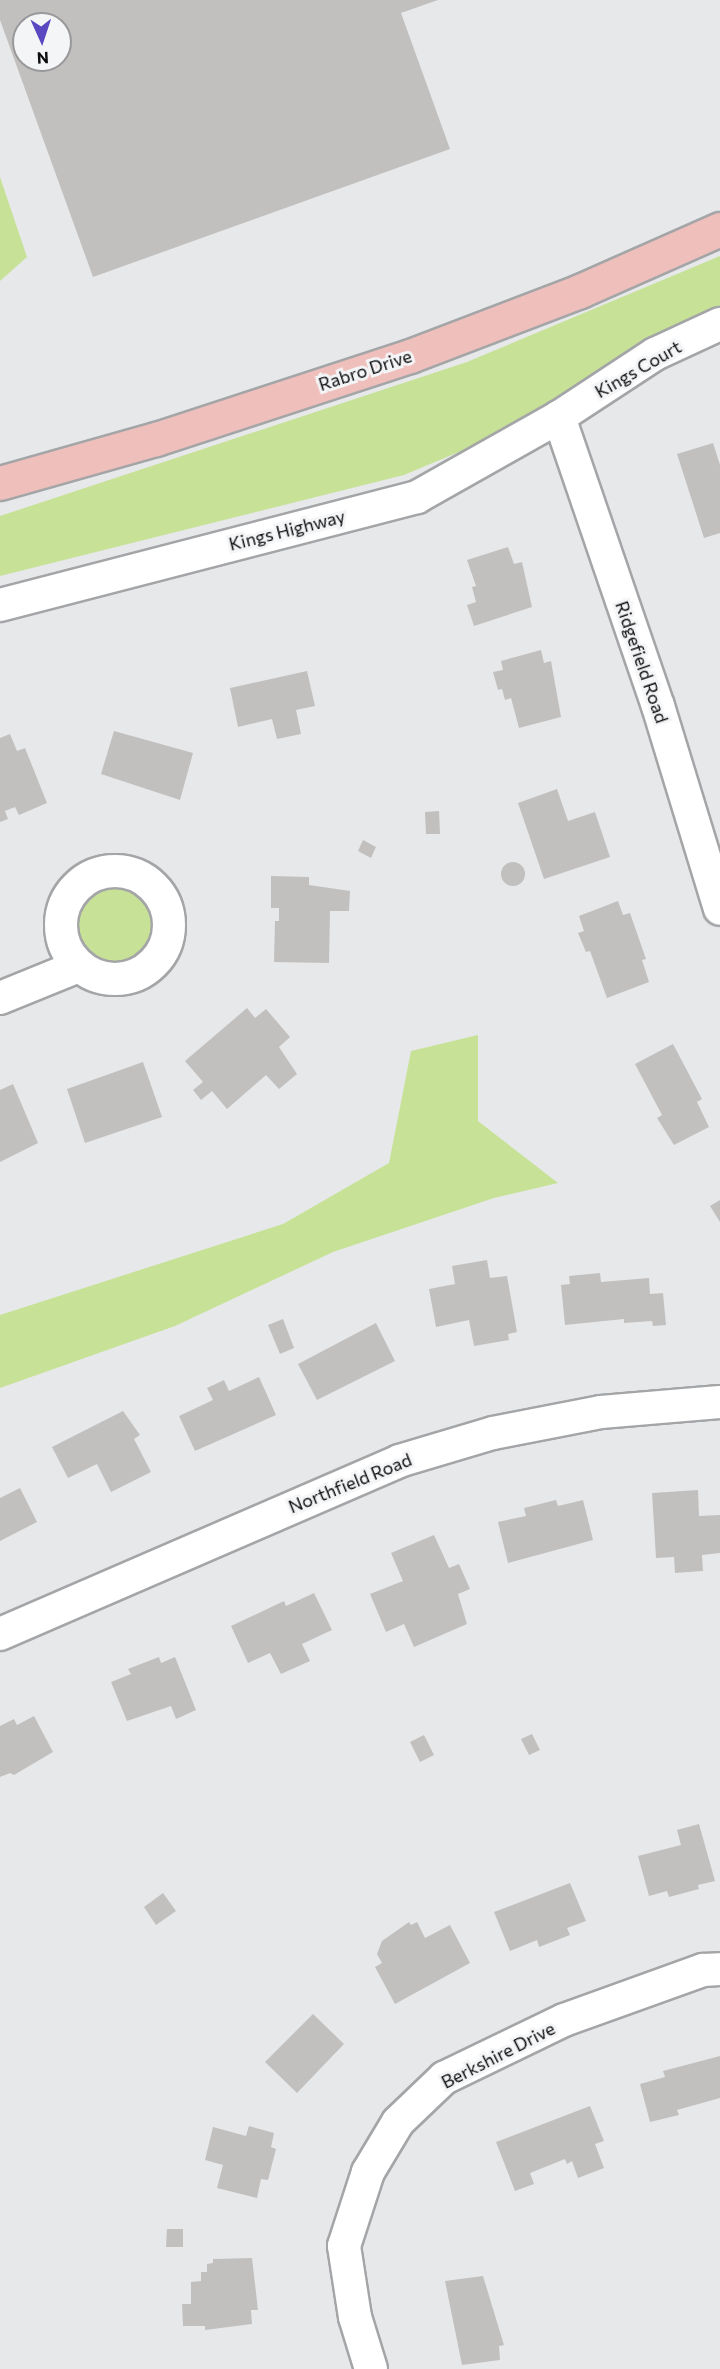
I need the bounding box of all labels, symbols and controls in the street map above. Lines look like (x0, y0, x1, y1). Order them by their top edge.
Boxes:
north arrow (12, 12, 72, 72)
text: N (36, 49, 49, 68)
street label: Kings Court (591, 336, 685, 402)
street label: Rabro Drive (316, 345, 414, 395)
street label: Kings Highway (227, 505, 347, 555)
street label: Ridgefield Road (611, 598, 673, 726)
street label: Northfield Road (285, 1448, 415, 1518)
street label: Berkshire Drive (438, 2017, 558, 2093)

